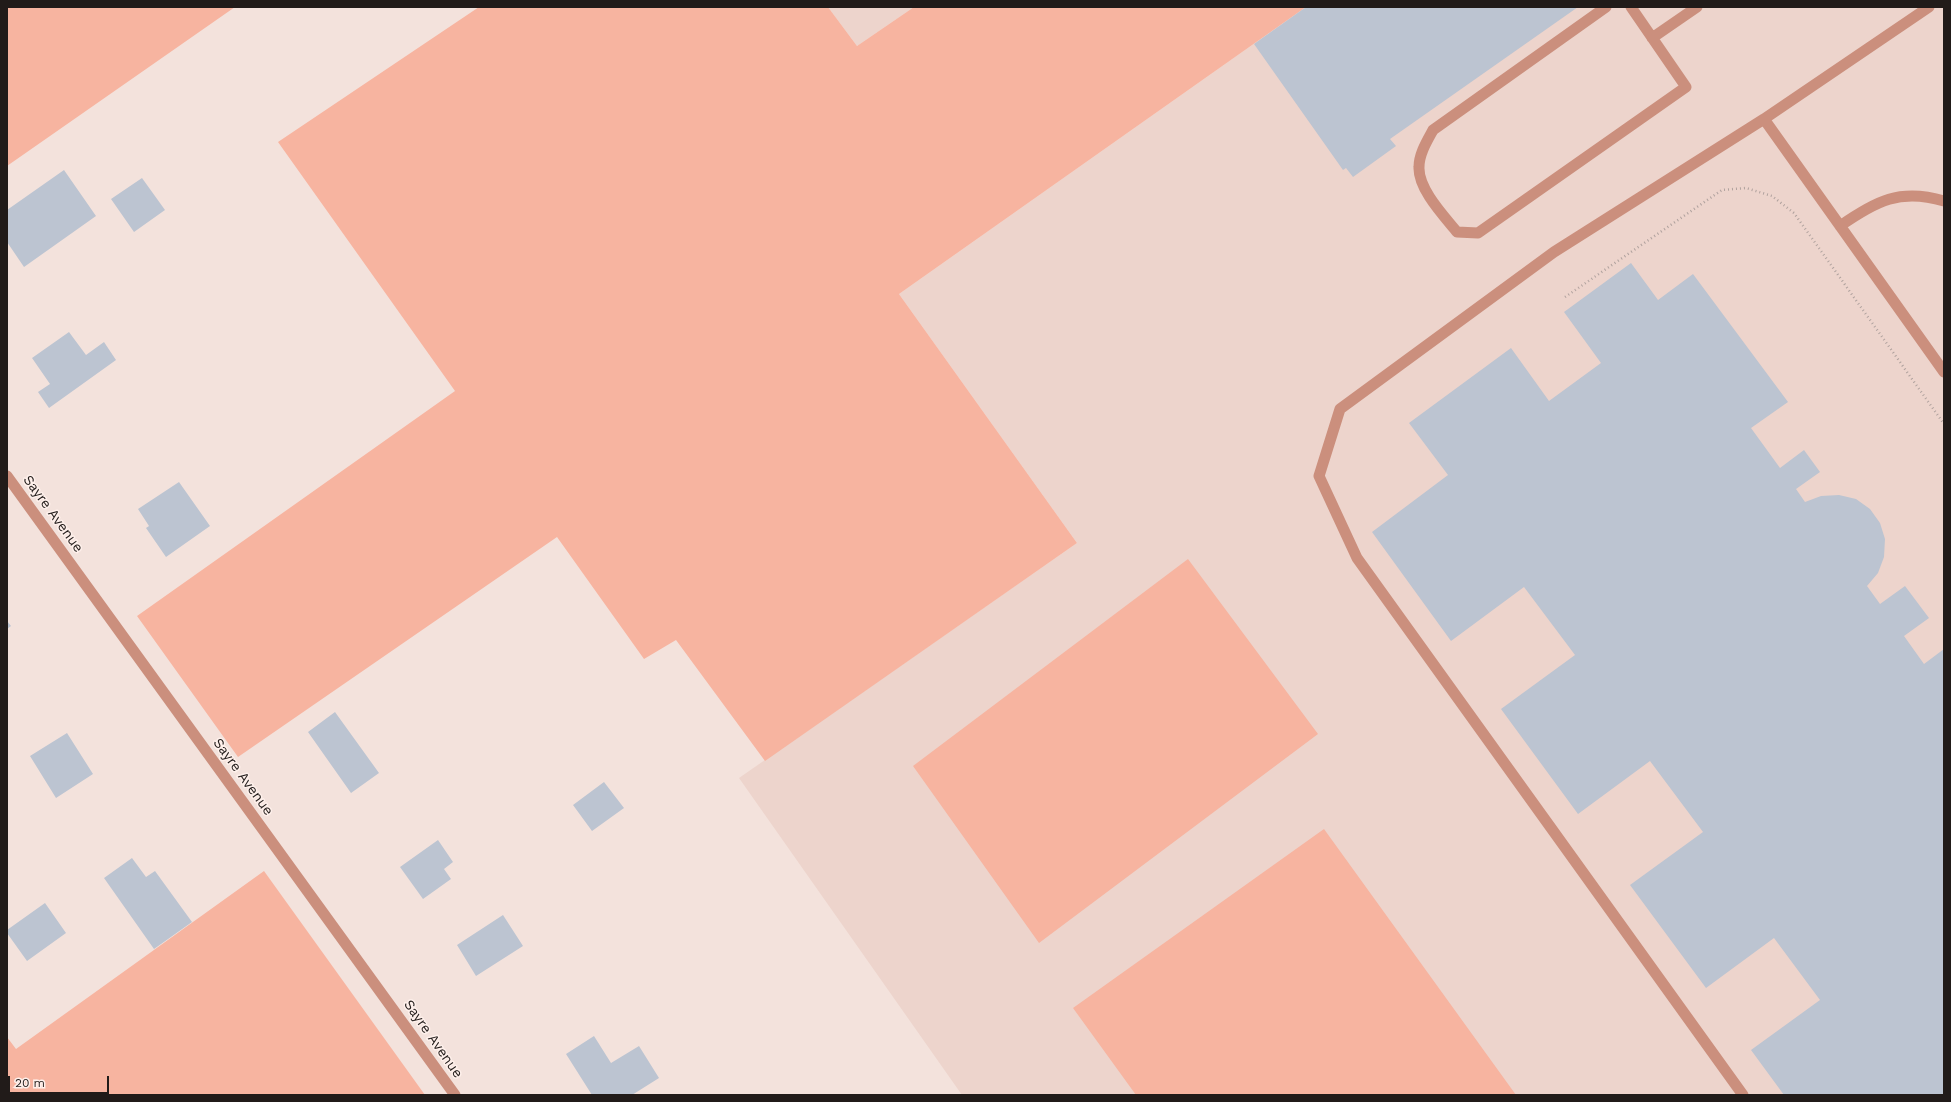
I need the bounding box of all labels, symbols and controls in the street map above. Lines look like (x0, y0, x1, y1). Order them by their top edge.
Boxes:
street label: Sayre Avenue (19, 472, 87, 556)
street label: Sayre Avenue (209, 735, 277, 819)
street label: Sayre Avenue (400, 997, 466, 1081)
scale bar (10, 1068, 111, 1094)
text: 20 m (15, 1076, 45, 1090)

